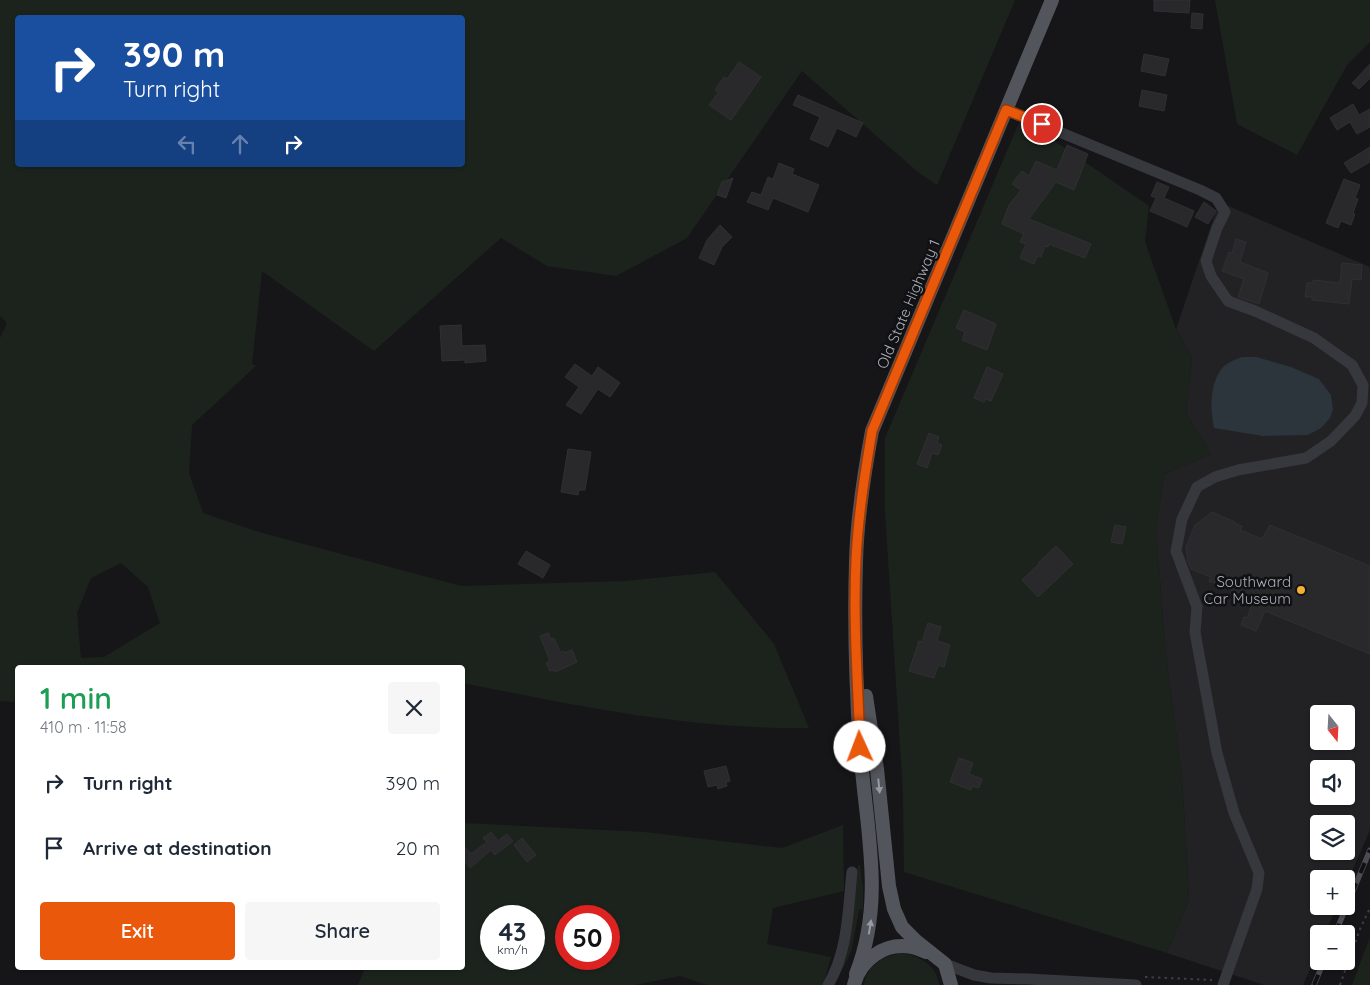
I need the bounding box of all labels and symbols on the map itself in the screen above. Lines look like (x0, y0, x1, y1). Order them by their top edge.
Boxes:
pin (1021, 103, 1063, 145)
street label: Old State Highway 1 (872, 236, 944, 372)
place label: Southward Car Museum (1204, 572, 1291, 608)
marker: Southward Car Museum (1295, 584, 1307, 596)
north arrow (1310, 705, 1355, 750)
position arrow (833, 720, 885, 772)
one-way arrow (875, 778, 883, 794)
speed limit sign: 50 (555, 905, 620, 970)
one-way arrow (866, 919, 874, 935)

